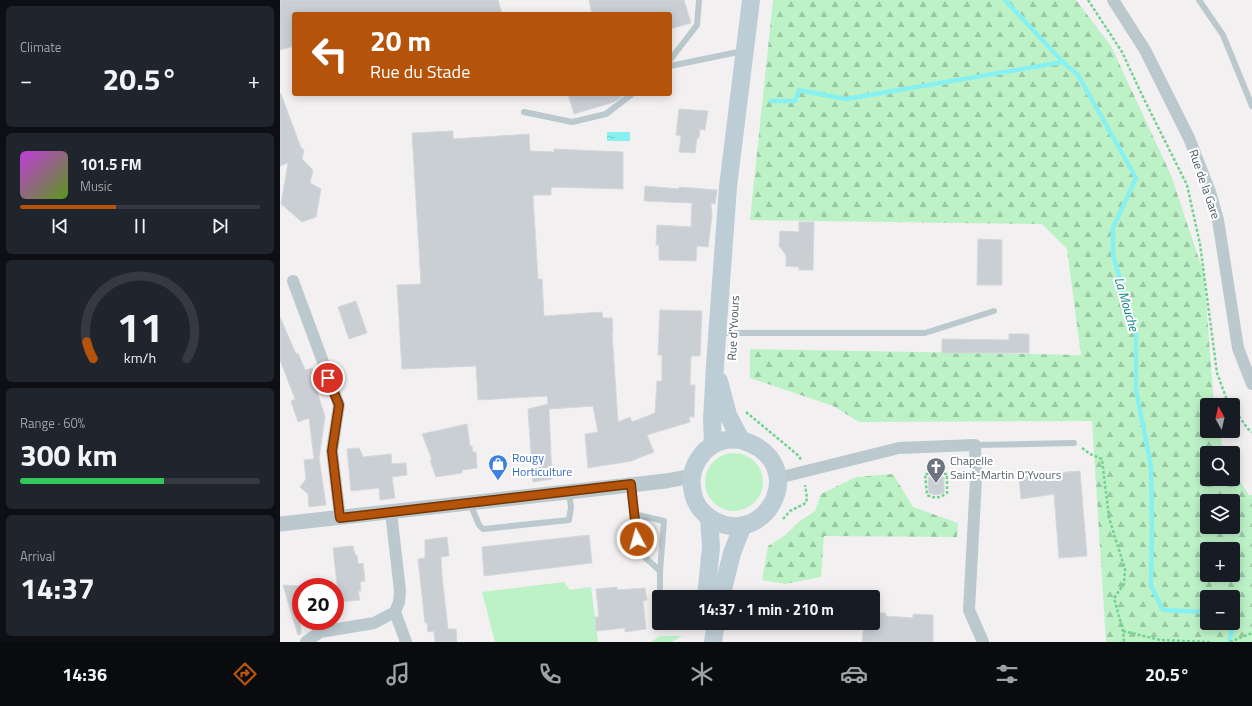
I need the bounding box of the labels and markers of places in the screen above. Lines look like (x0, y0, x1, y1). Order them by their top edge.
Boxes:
pin (311, 361, 345, 395)
place label: Rougy Horticulture (512, 448, 572, 481)
place label: Chapelle Saint-Martin D'Yvours (950, 451, 1062, 484)
shop icon: Rougy Horticulture (487, 453, 509, 481)
church icon: Chapelle Saint-Martin D'Yvours (925, 456, 947, 484)

